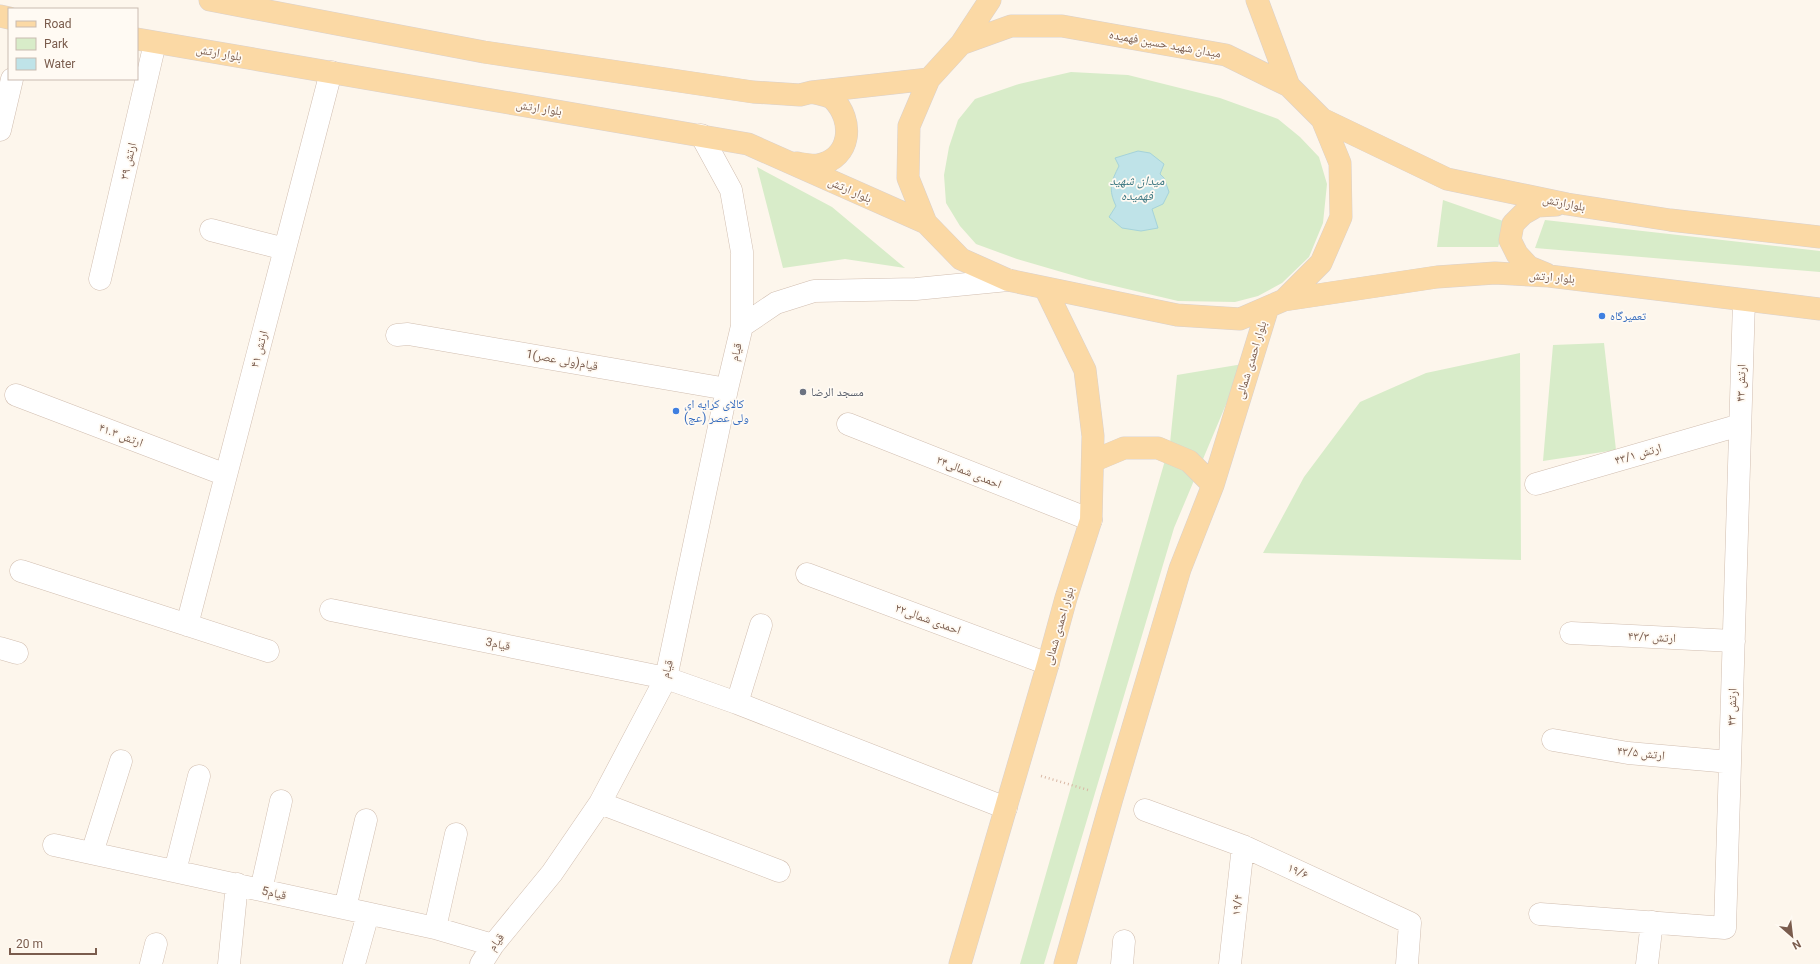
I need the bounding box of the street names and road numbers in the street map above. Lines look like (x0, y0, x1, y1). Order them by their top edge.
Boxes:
street label: میدان شهید حسین فهمیده (1108, 27, 1222, 61)
street label: بلوار ارتش (195, 42, 243, 64)
street label: بلوار ارتش (515, 97, 563, 119)
street label: ارتش ۳۹ (117, 141, 139, 181)
street label: بلوار ارتش (826, 174, 874, 206)
street label: بلوارارتش (1541, 192, 1587, 214)
street label: بلوار ارتش (1528, 268, 1576, 286)
street label: بلوار احمدی شمالی (1233, 319, 1270, 401)
street label: ارتش ۴۱ (247, 329, 271, 369)
street label: قیام (727, 342, 746, 363)
street label: قیام(ولی عصر)1 (525, 347, 599, 374)
street label: ارتش ۴۳ (1733, 364, 1749, 402)
street label: ارتش ۴۱.۳ (97, 420, 145, 450)
street label: ارتش ۴۳/۱ (1613, 441, 1663, 467)
street label: احمدی شمالی۲۴ (934, 453, 1004, 491)
street label: بلوار احمدی شمالی (1041, 585, 1077, 667)
street label: احمدی شمالی۲۲ (893, 601, 963, 637)
street label: ارتش ۴۳/۳ (1628, 629, 1676, 645)
street label: قیام3 (484, 635, 512, 654)
street label: قیام (658, 658, 677, 680)
street label: ارتش ۴۳ (1724, 688, 1740, 726)
street label: ارتش ۴۳/۵ (1616, 744, 1666, 762)
street label: ۱۹/۶ (1285, 860, 1311, 882)
street label: قیام5 (260, 884, 288, 903)
street label: ۱۹/۴ (1229, 894, 1245, 916)
street label: قیام (485, 930, 508, 954)

